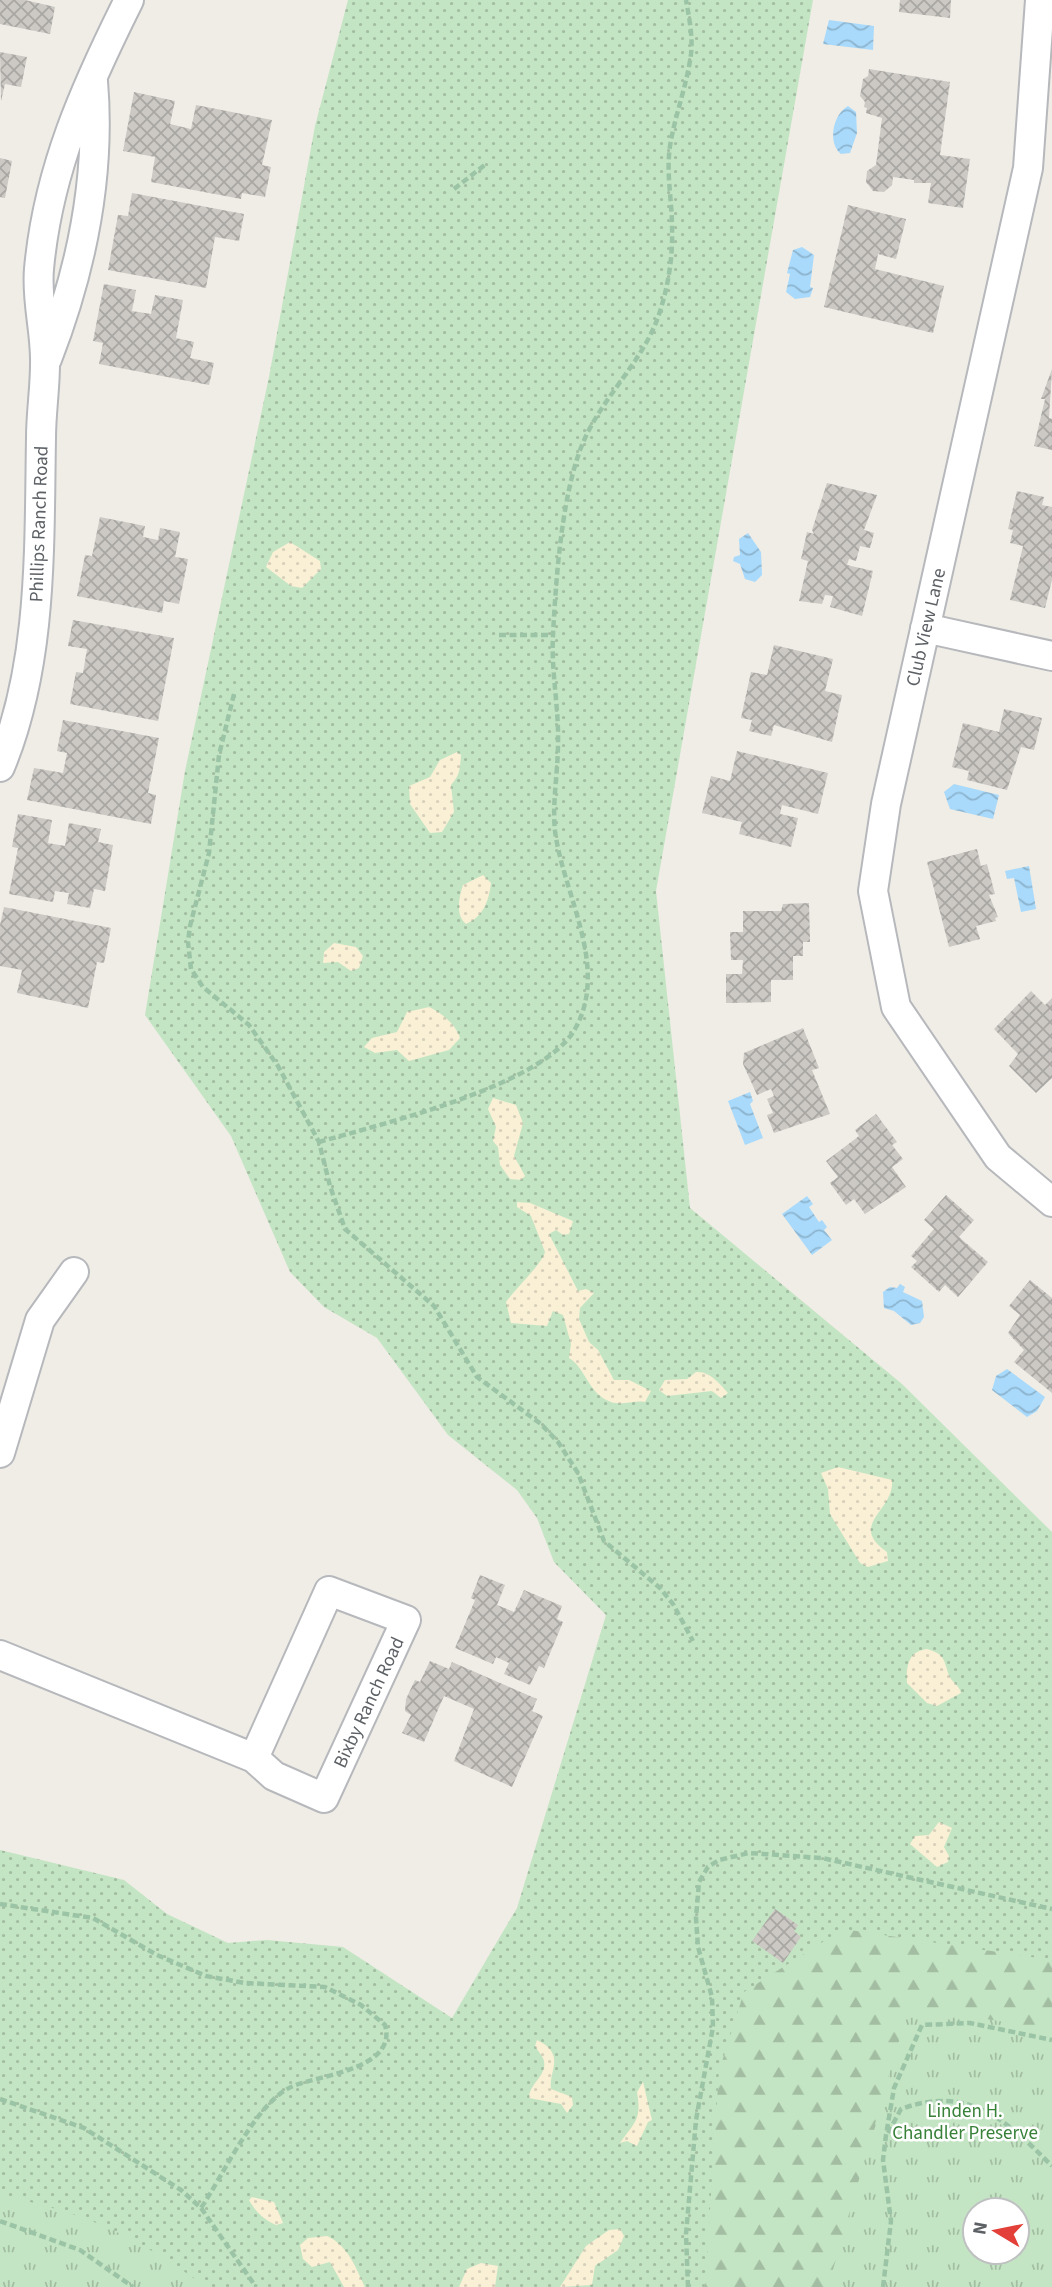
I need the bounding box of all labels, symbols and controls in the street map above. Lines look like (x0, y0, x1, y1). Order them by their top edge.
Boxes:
street label: Phillips Ranch Road (23, 445, 56, 603)
street label: Club View Lane (900, 566, 953, 689)
street label: Bixby Ranch Road (327, 1633, 412, 1773)
park label: Linden H. Chandler Preserve (892, 2098, 1038, 2147)
north arrow (961, 2196, 1031, 2266)
text: N (966, 2220, 995, 2237)

